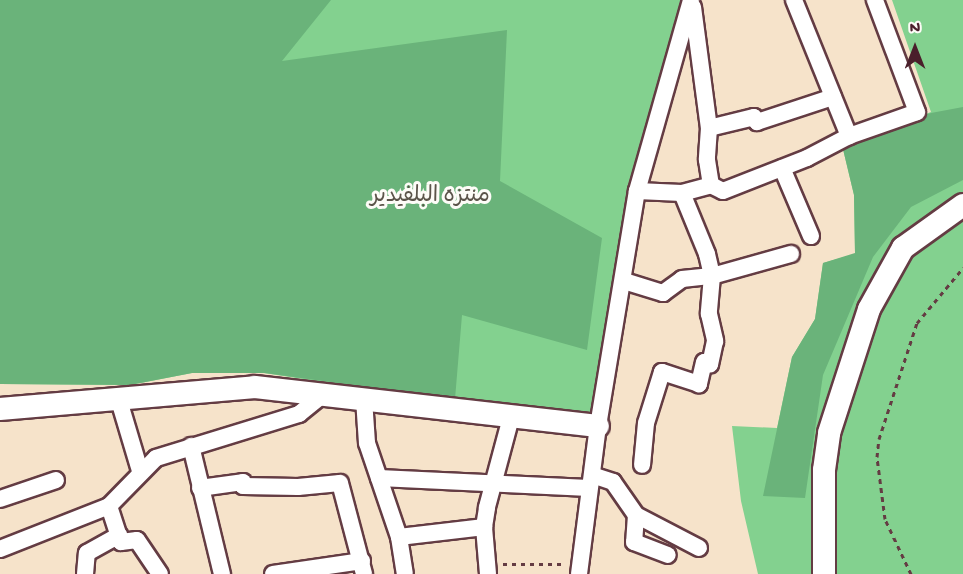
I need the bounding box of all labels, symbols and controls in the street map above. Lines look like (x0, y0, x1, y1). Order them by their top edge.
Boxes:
north arrow (885, 18, 945, 78)
text: N (910, 20, 920, 39)
park label: منتزه البلفيدير (370, 185, 490, 211)

